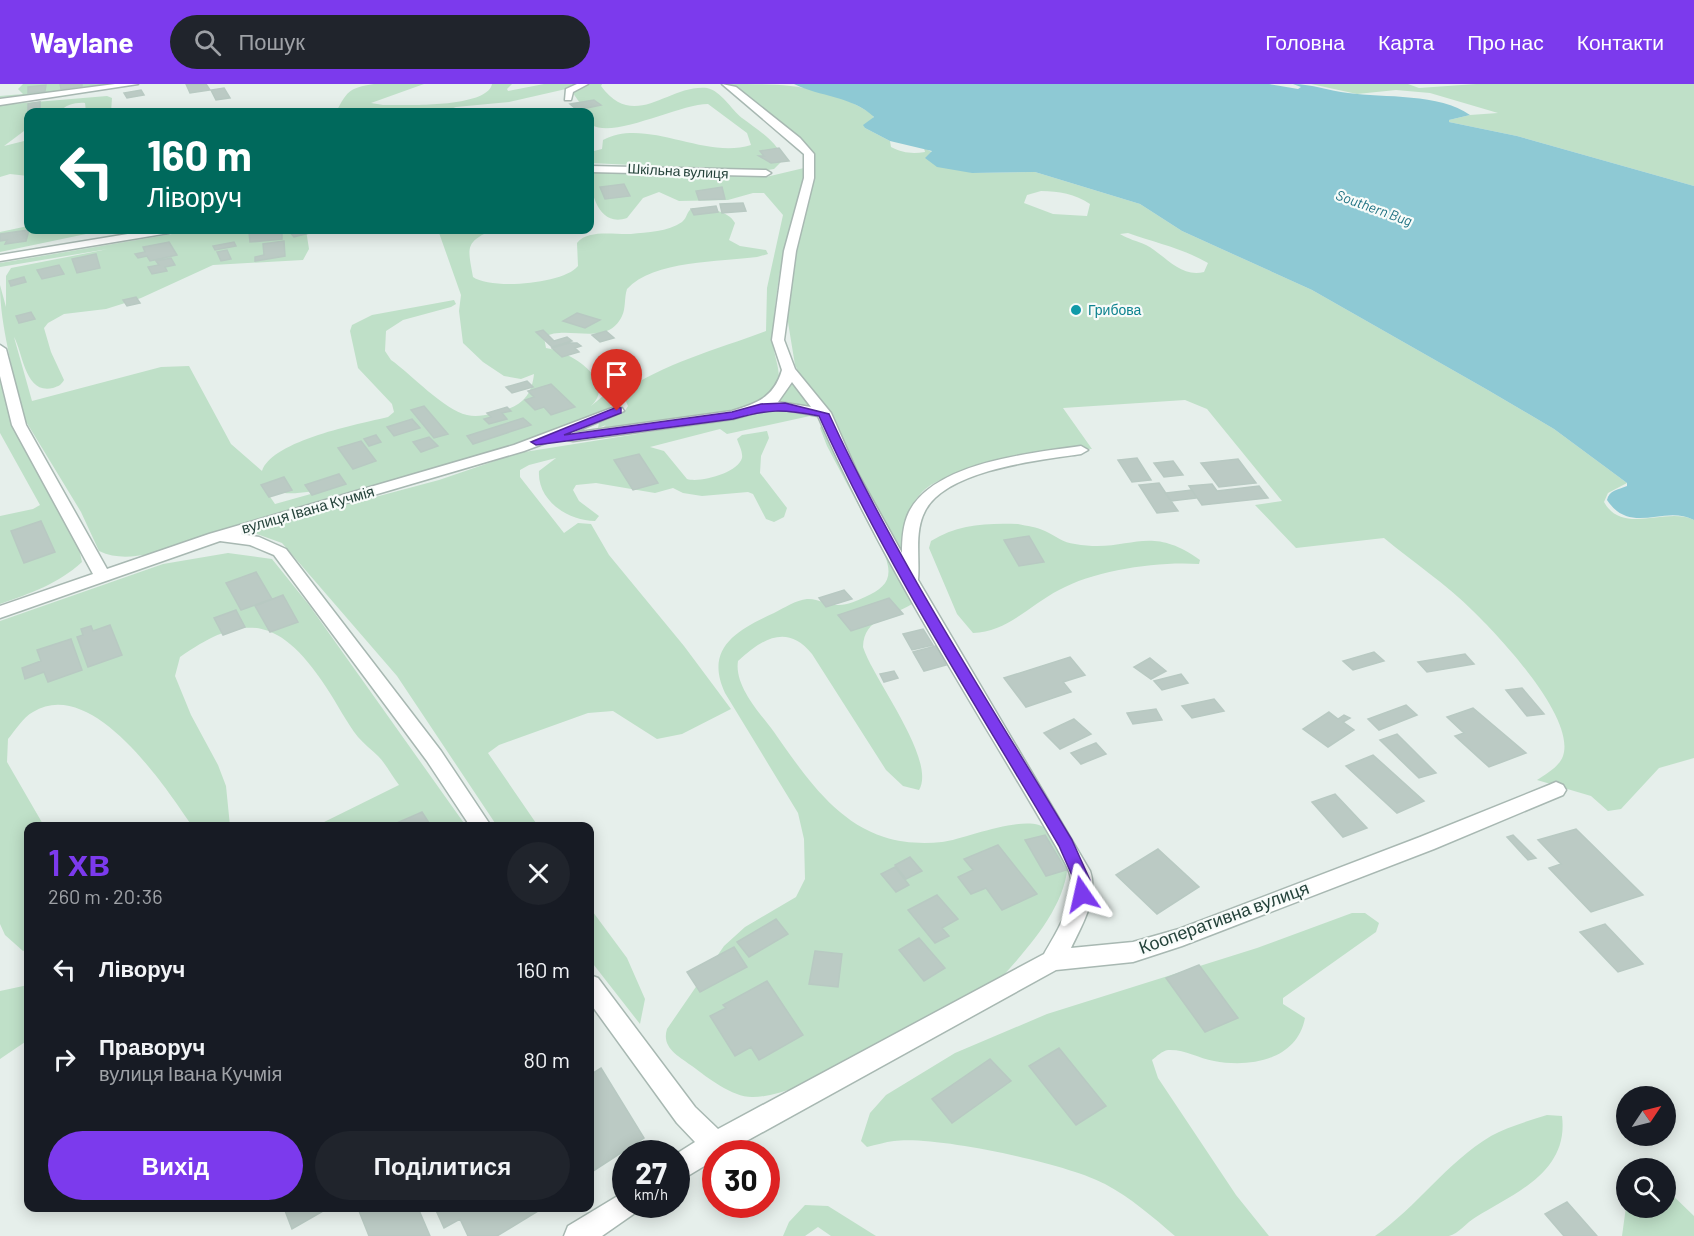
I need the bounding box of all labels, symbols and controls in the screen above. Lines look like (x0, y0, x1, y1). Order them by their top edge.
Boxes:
search box (170, 15, 590, 69)
text: Waylane (30, 25, 134, 59)
icon: search (191, 26, 224, 59)
text: Пошук (239, 28, 305, 54)
text: Головна (1265, 29, 1345, 54)
text: Карта (1378, 29, 1434, 54)
text: Про нас (1467, 29, 1544, 54)
text: Контакти (1577, 29, 1664, 54)
text: 160 m (147, 129, 252, 179)
icon: left (48, 132, 126, 210)
street label: Шкільна вулиця (627, 159, 729, 182)
text: Ліворуч (147, 180, 242, 212)
water label: Southern Bug (1334, 186, 1415, 229)
place label: Грибова (1088, 301, 1141, 318)
marker: Грибова (1069, 303, 1083, 317)
pin (591, 349, 642, 411)
icon: arrive (600, 358, 633, 391)
street label: вулиця Івана Кучмія (239, 481, 376, 537)
text: 1 хв (48, 840, 110, 883)
button: close (507, 842, 570, 905)
position arrow (1050, 862, 1114, 926)
street label: Кооперативна вулиця (1135, 876, 1312, 958)
text: 260 m · 20:36 (48, 884, 162, 908)
icon: left (48, 953, 81, 986)
text: Ліворуч (99, 955, 185, 981)
text: 160 m (516, 956, 570, 982)
text: Праворуч (99, 1033, 205, 1059)
icon: right (48, 1043, 81, 1076)
text: 80 m (524, 1046, 570, 1072)
text: вулиця Івана Кучмія (99, 1061, 282, 1085)
north arrow (1616, 1086, 1676, 1146)
map controls (1616, 1086, 1676, 1218)
button: Вихід (48, 1131, 303, 1200)
button: Поділитися (315, 1131, 570, 1200)
speed limit sign: 30 (702, 1140, 780, 1218)
text: 27 (635, 1154, 667, 1190)
button: search (1616, 1158, 1676, 1218)
text: km/h (634, 1185, 668, 1203)

